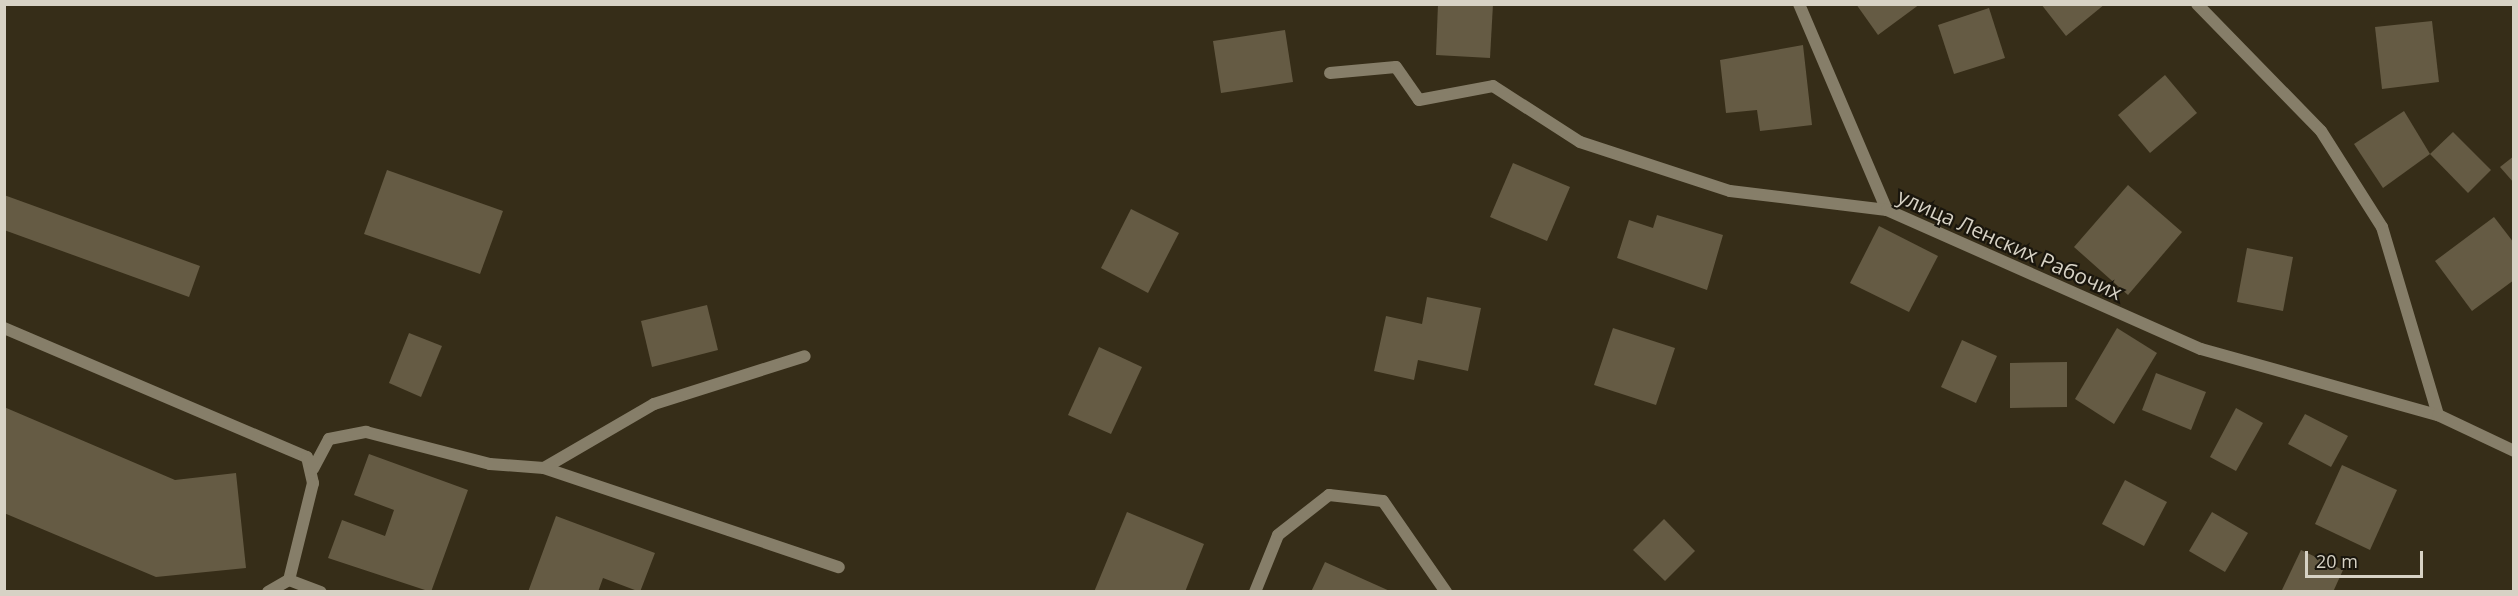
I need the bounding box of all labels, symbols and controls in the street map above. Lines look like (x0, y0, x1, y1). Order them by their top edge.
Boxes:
street label: улица Ленских Рабочих (1894, 183, 2126, 305)
scale bar (2308, 539, 2426, 577)
text: 20 m (2316, 549, 2358, 573)

